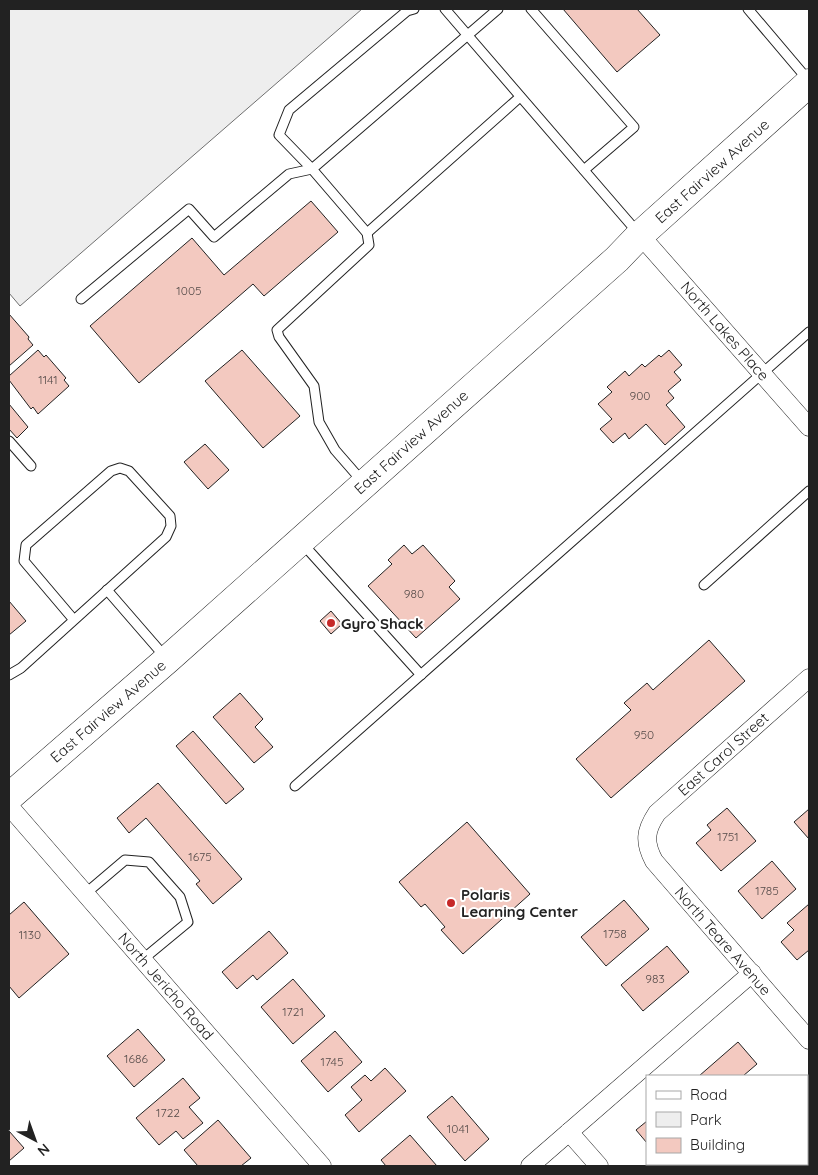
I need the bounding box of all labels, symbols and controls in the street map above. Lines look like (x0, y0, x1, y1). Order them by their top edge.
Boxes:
street label: East Fairview Avenue (651, 115, 773, 227)
street label: North Lakes Place (677, 277, 773, 385)
house number: 1005 (176, 283, 202, 298)
house number: 1141 (38, 372, 58, 387)
street label: East Fairview Avenue (350, 386, 472, 498)
house number: 900 (630, 388, 650, 403)
house number: 980 (404, 586, 424, 601)
place label: Gyro Shack (341, 614, 424, 633)
marker: Gyro Shack (325, 617, 337, 629)
street label: East Fairview Avenue (46, 656, 170, 766)
street label: East Carol Street (674, 708, 772, 800)
house number: 950 (634, 727, 654, 742)
house number: 1751 (717, 829, 739, 844)
house number: 1675 (188, 849, 212, 864)
street label: North Teare Avenue (671, 883, 775, 999)
house number: 1785 (755, 883, 779, 898)
place label: Polaris Learning Center (461, 885, 579, 921)
marker: Polaris Learning Center (445, 897, 457, 909)
house number: 1758 (603, 926, 627, 941)
house number: 1130 (19, 927, 41, 942)
street label: North Jericho Road (114, 928, 218, 1044)
house number: 983 (645, 971, 665, 986)
house number: 1721 (282, 1004, 304, 1019)
house number: 1686 (124, 1051, 148, 1066)
house number: 1745 (320, 1054, 344, 1069)
legend (646, 1075, 808, 1165)
text: Road (690, 1085, 727, 1104)
house number: 1722 (156, 1105, 180, 1120)
text: Park (690, 1110, 722, 1129)
north arrow (10, 1115, 60, 1165)
house number: 1041 (447, 1121, 469, 1136)
text: Building (690, 1135, 745, 1154)
text: N (34, 1140, 53, 1160)

